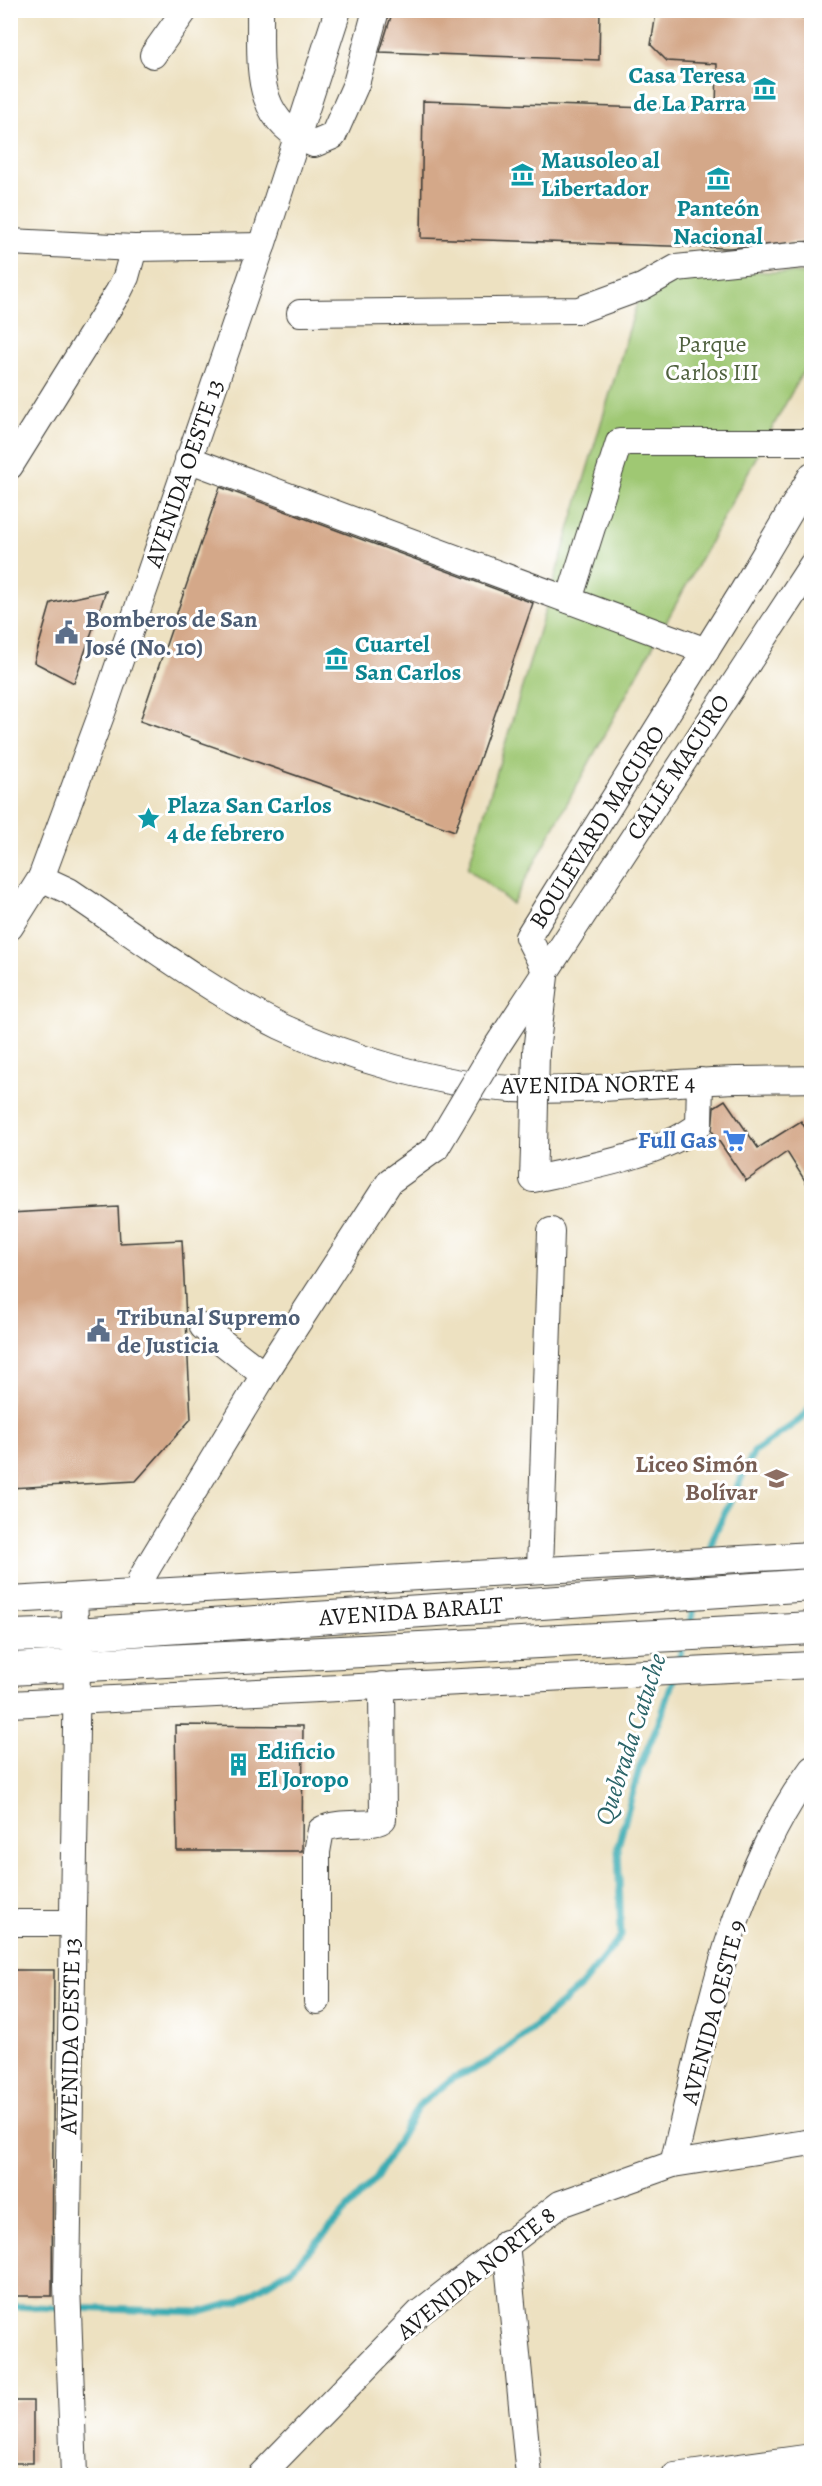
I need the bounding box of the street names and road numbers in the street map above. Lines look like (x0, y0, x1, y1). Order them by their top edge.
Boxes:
street label: AVENIDA OESTE 13 (136, 375, 231, 572)
street label: CALLE MACURO (619, 688, 737, 846)
street label: BOULEVARD MACURO (522, 719, 672, 935)
street label: AVENIDA NORTE 4 (499, 1066, 696, 1102)
street label: AVENIDA BARALT (317, 1589, 504, 1633)
street label: AVENIDA OESTE 9 (673, 1916, 753, 2109)
street label: AVENIDA OESTE 13 (52, 1937, 88, 2136)
street label: AVENIDA NORTE 8 (389, 2199, 562, 2348)

